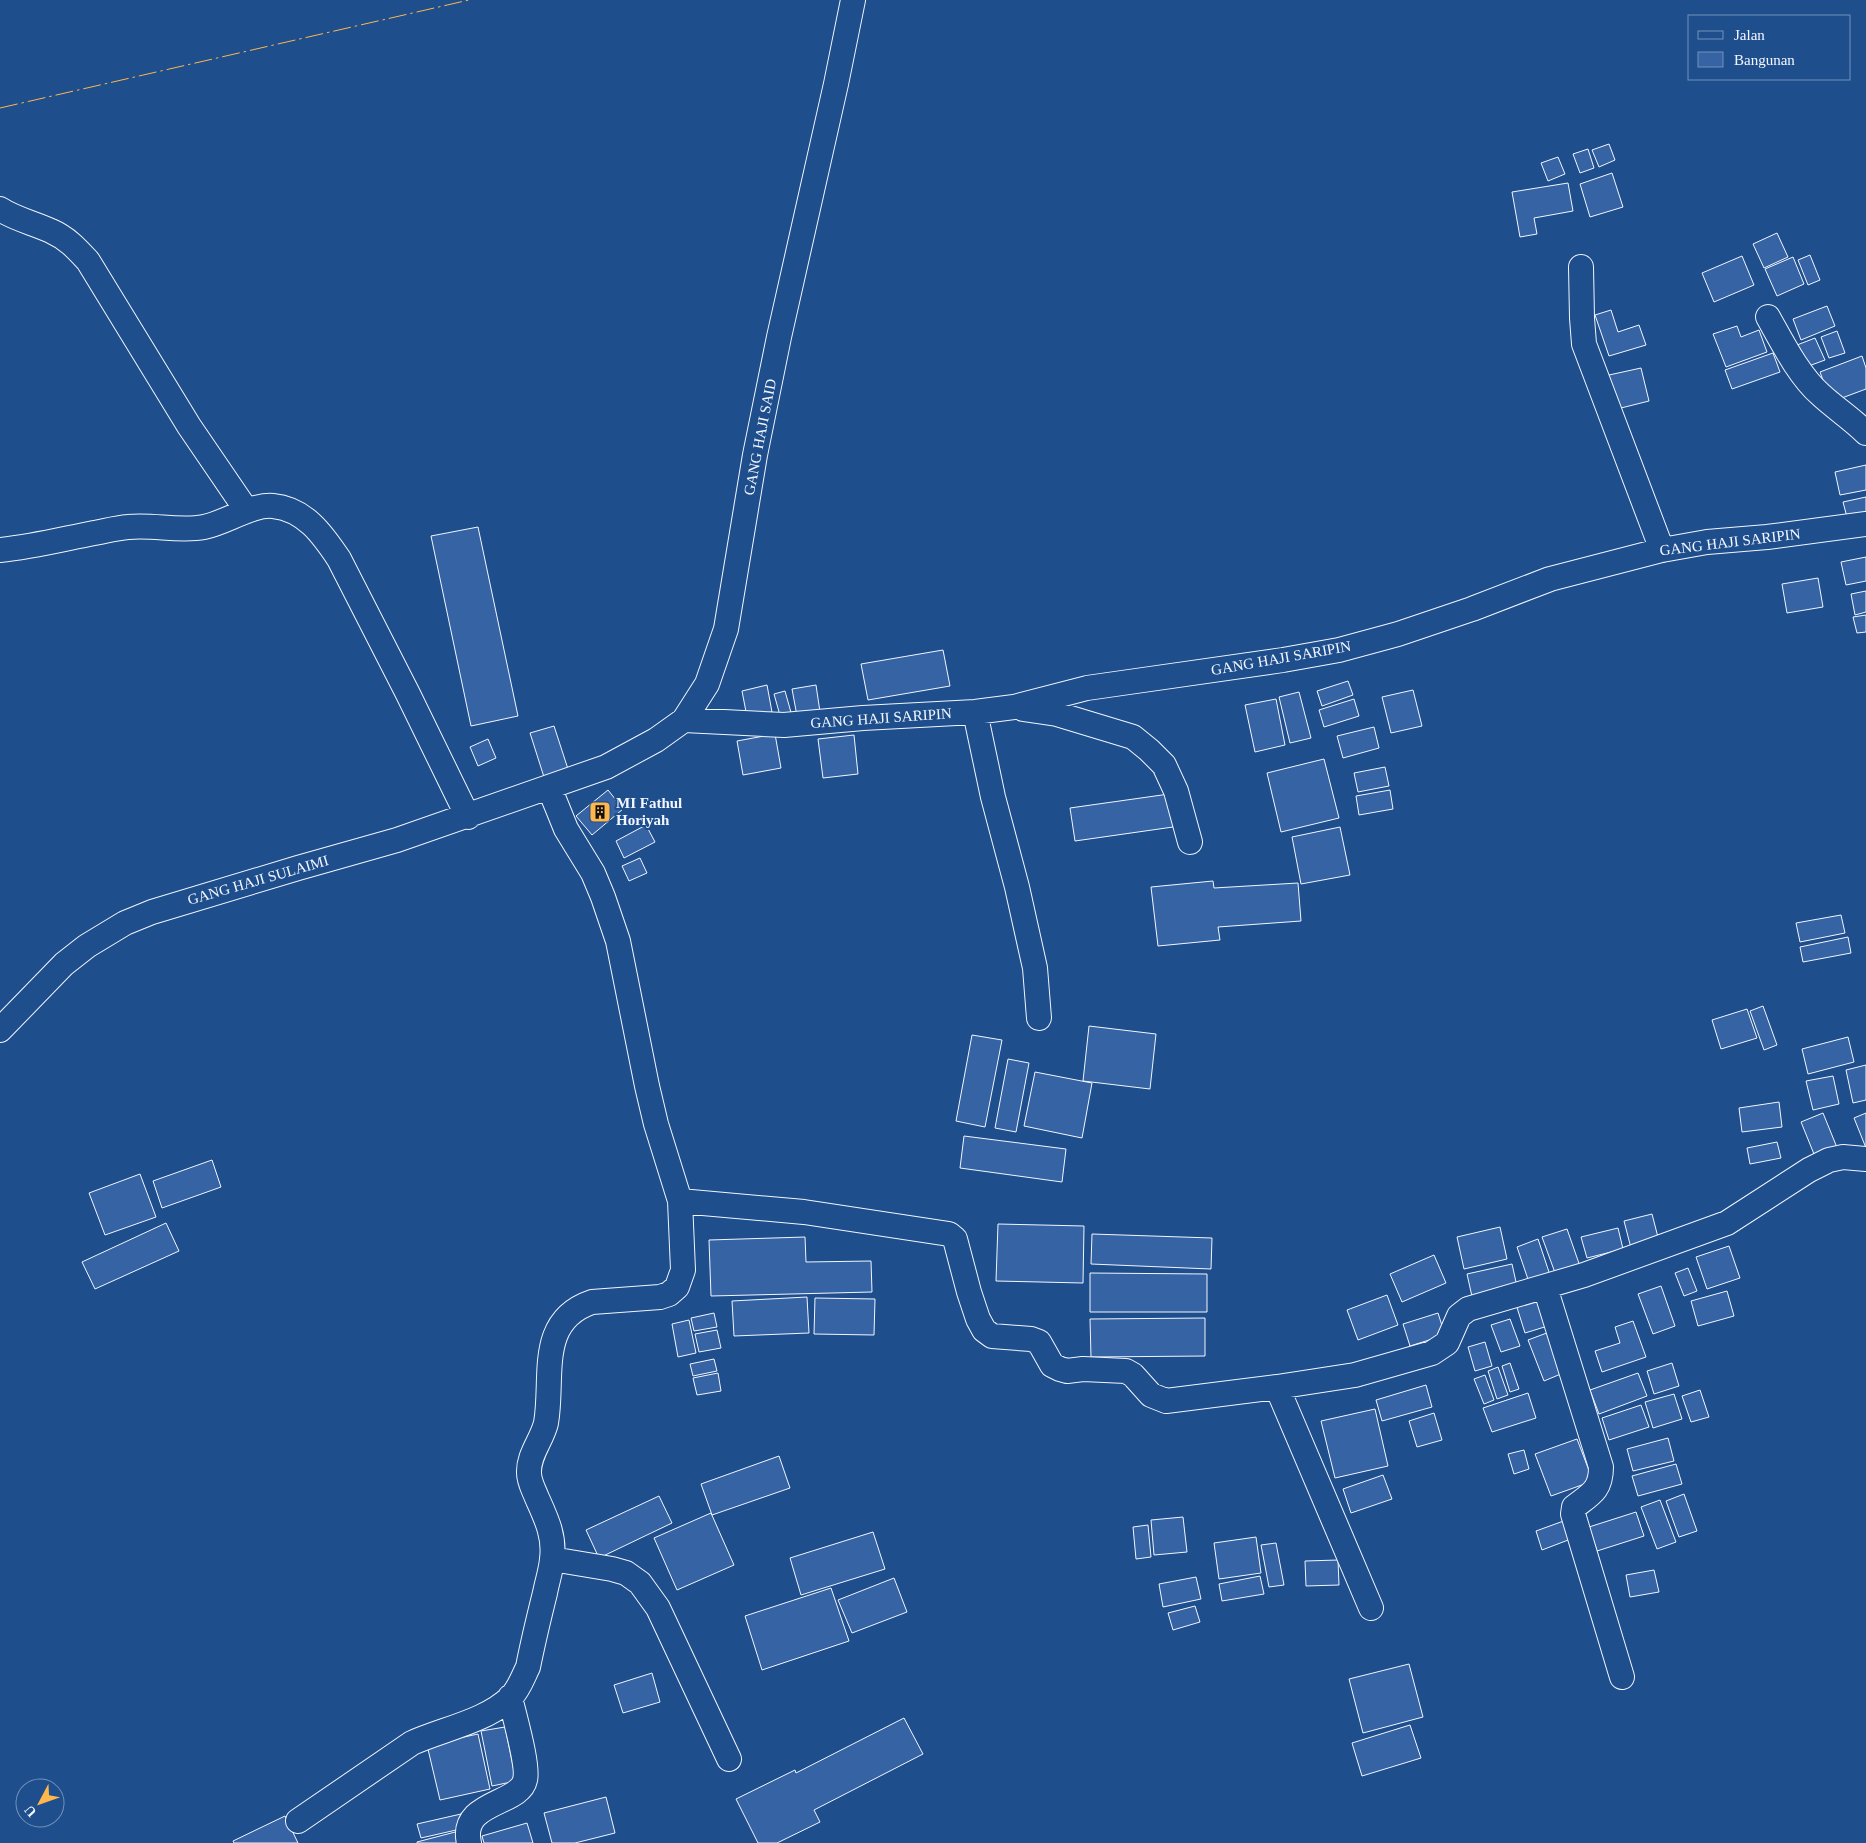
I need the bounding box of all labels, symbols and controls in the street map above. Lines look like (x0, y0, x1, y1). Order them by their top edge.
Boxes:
legend (1688, 15, 1851, 80)
text: Jalan (1734, 27, 1765, 43)
text: Bangunan (1734, 52, 1795, 68)
street label: GANG HAJI SAID (741, 377, 779, 497)
street label: GANG HAJI SARIPIN (1659, 525, 1801, 559)
street label: GANG HAJI SARIPIN (1210, 638, 1352, 678)
street label: GANG HAJI SARIPIN (810, 705, 952, 731)
place label: MI Fathul Horiyah (616, 795, 682, 828)
building icon: MI Fathul Horiyah (588, 800, 612, 824)
street label: GANG HAJI SULAIMI (186, 852, 330, 908)
north arrow (15, 1778, 65, 1828)
text: U (22, 1802, 40, 1820)

